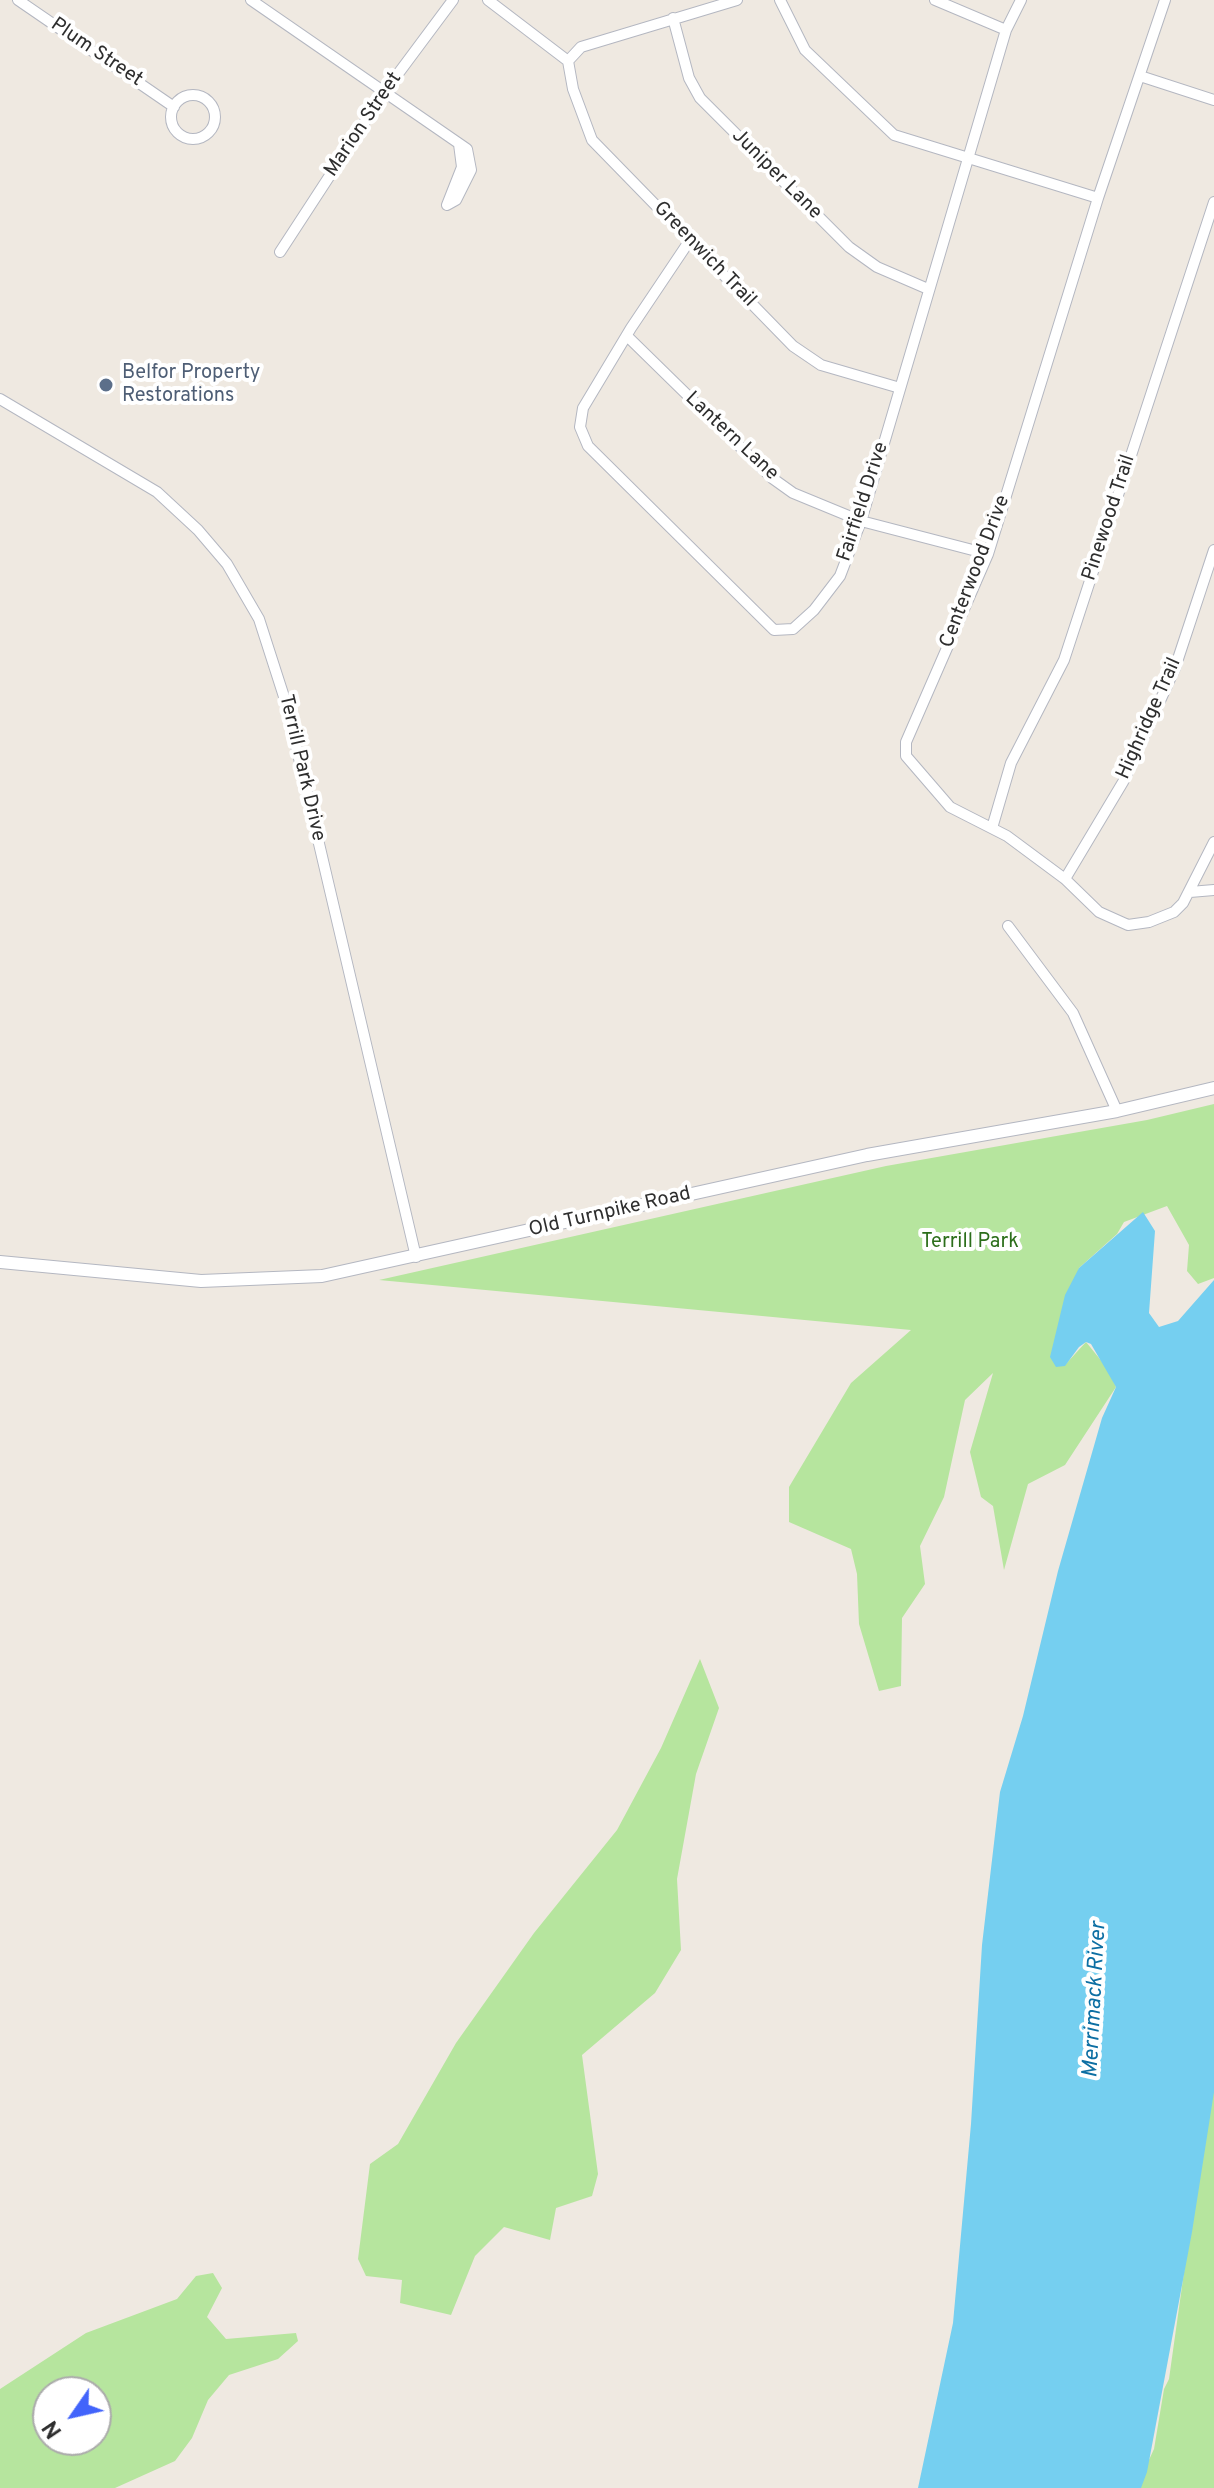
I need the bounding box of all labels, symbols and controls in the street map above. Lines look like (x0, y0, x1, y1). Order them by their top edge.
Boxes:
street label: Plum Street (45, 13, 147, 93)
street label: Marion Street (320, 68, 408, 182)
street label: Juniper Lane (726, 125, 826, 225)
street label: Greenwich Trail (648, 197, 760, 313)
place label: Belfor Property Restorations (122, 362, 260, 409)
marker: Belfor Property Restorations (97, 376, 115, 394)
street label: Lantern Lane (679, 388, 783, 486)
street label: Fairfield Drive (833, 439, 895, 565)
street label: Pinewood Trail (1078, 452, 1142, 584)
street label: Centerwood Drive (936, 492, 1016, 652)
street label: Highridge Trail (1112, 654, 1188, 784)
street label: Terrill Park Drive (272, 692, 330, 844)
street label: Old Turnpike Road (527, 1183, 693, 1243)
park label: Terrill Park (921, 1231, 1019, 1255)
water label: Merrimack River (1079, 1921, 1113, 2079)
north arrow (32, 2376, 112, 2456)
text: N (38, 2414, 69, 2443)

